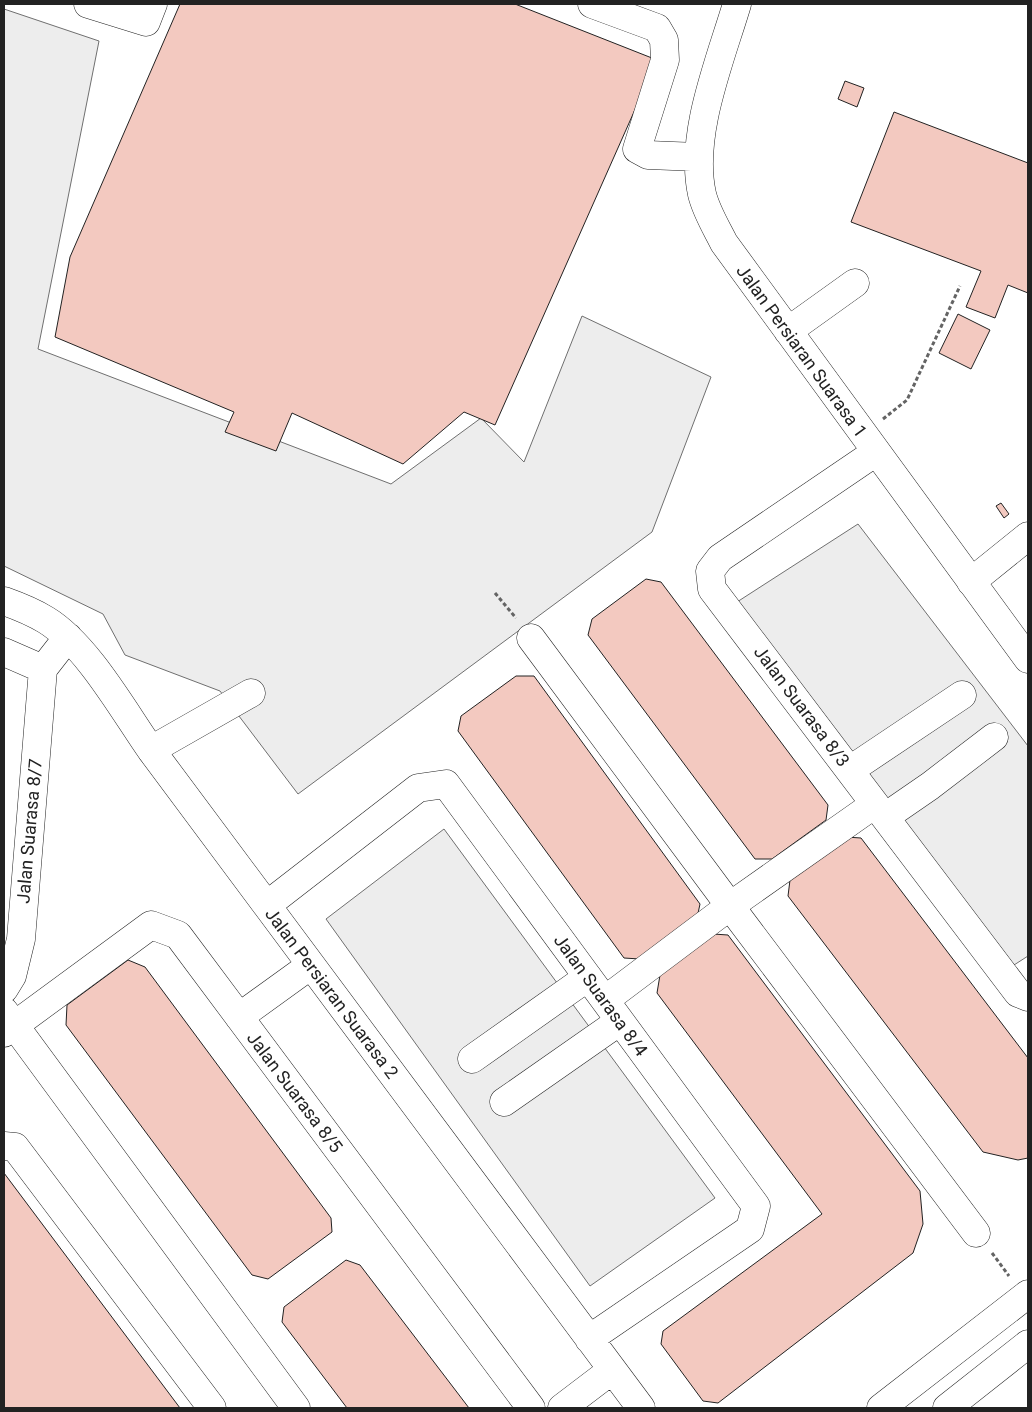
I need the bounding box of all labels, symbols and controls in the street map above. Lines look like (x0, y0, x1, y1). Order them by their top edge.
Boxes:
street label: Jalan Persiaran Suarasa 1 (732, 261, 872, 441)
street label: Jalan Suarasa 8/3 (750, 642, 854, 770)
street label: Jalan Suarasa 8/7 (12, 758, 46, 904)
street label: Jalan Persiaran Suarasa 2 (261, 904, 403, 1082)
street label: Jalan Suarasa 8/4 (550, 930, 652, 1060)
street label: Jalan Suarasa 8/5 (243, 1028, 347, 1156)

